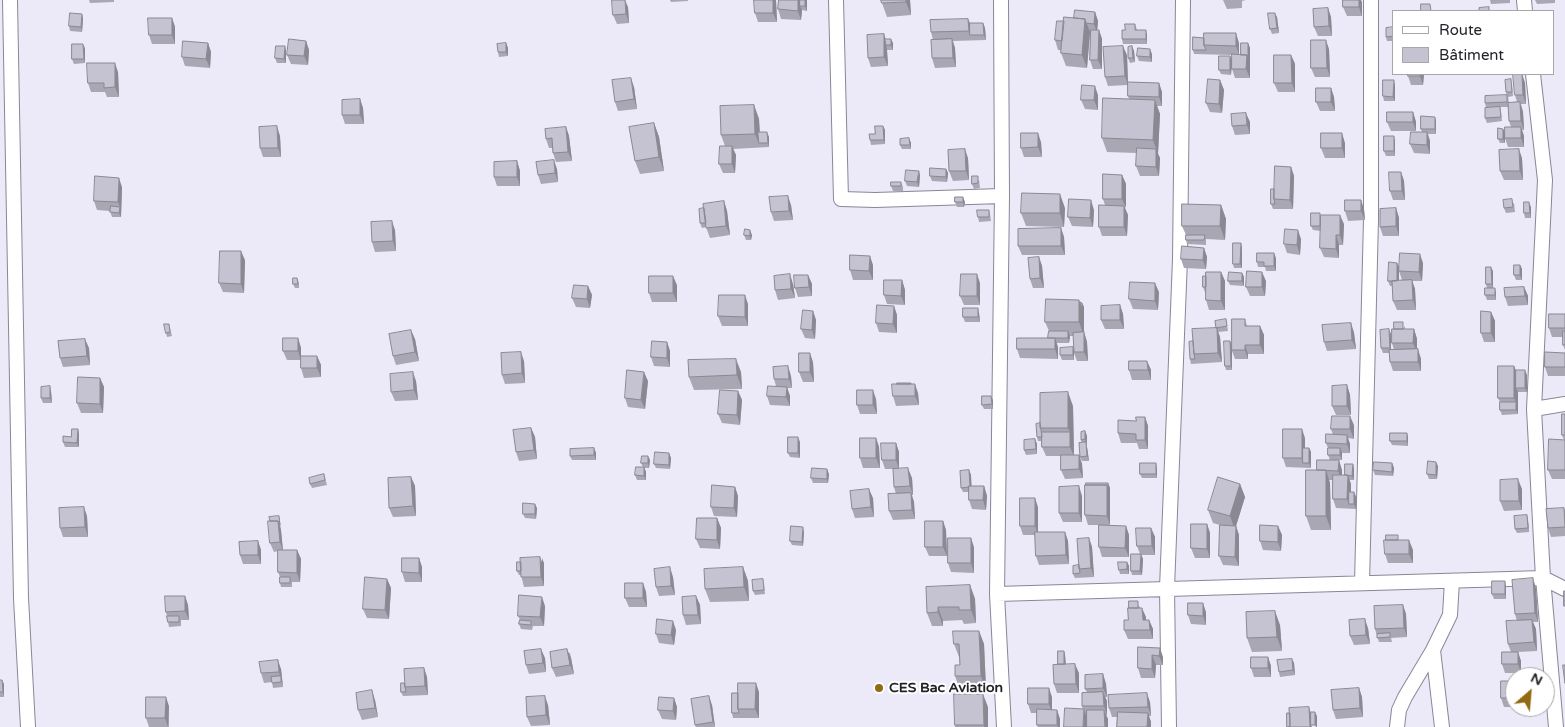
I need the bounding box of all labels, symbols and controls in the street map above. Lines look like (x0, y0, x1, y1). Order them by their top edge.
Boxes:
legend (1392, 10, 1555, 75)
text: Route (1439, 21, 1482, 39)
text: Bâtiment (1439, 46, 1504, 64)
north arrow (1505, 667, 1555, 717)
text: N (1528, 669, 1545, 689)
place label: CES Bac Aviation (889, 680, 1003, 696)
marker: CES Bac Aviation (873, 682, 885, 694)

